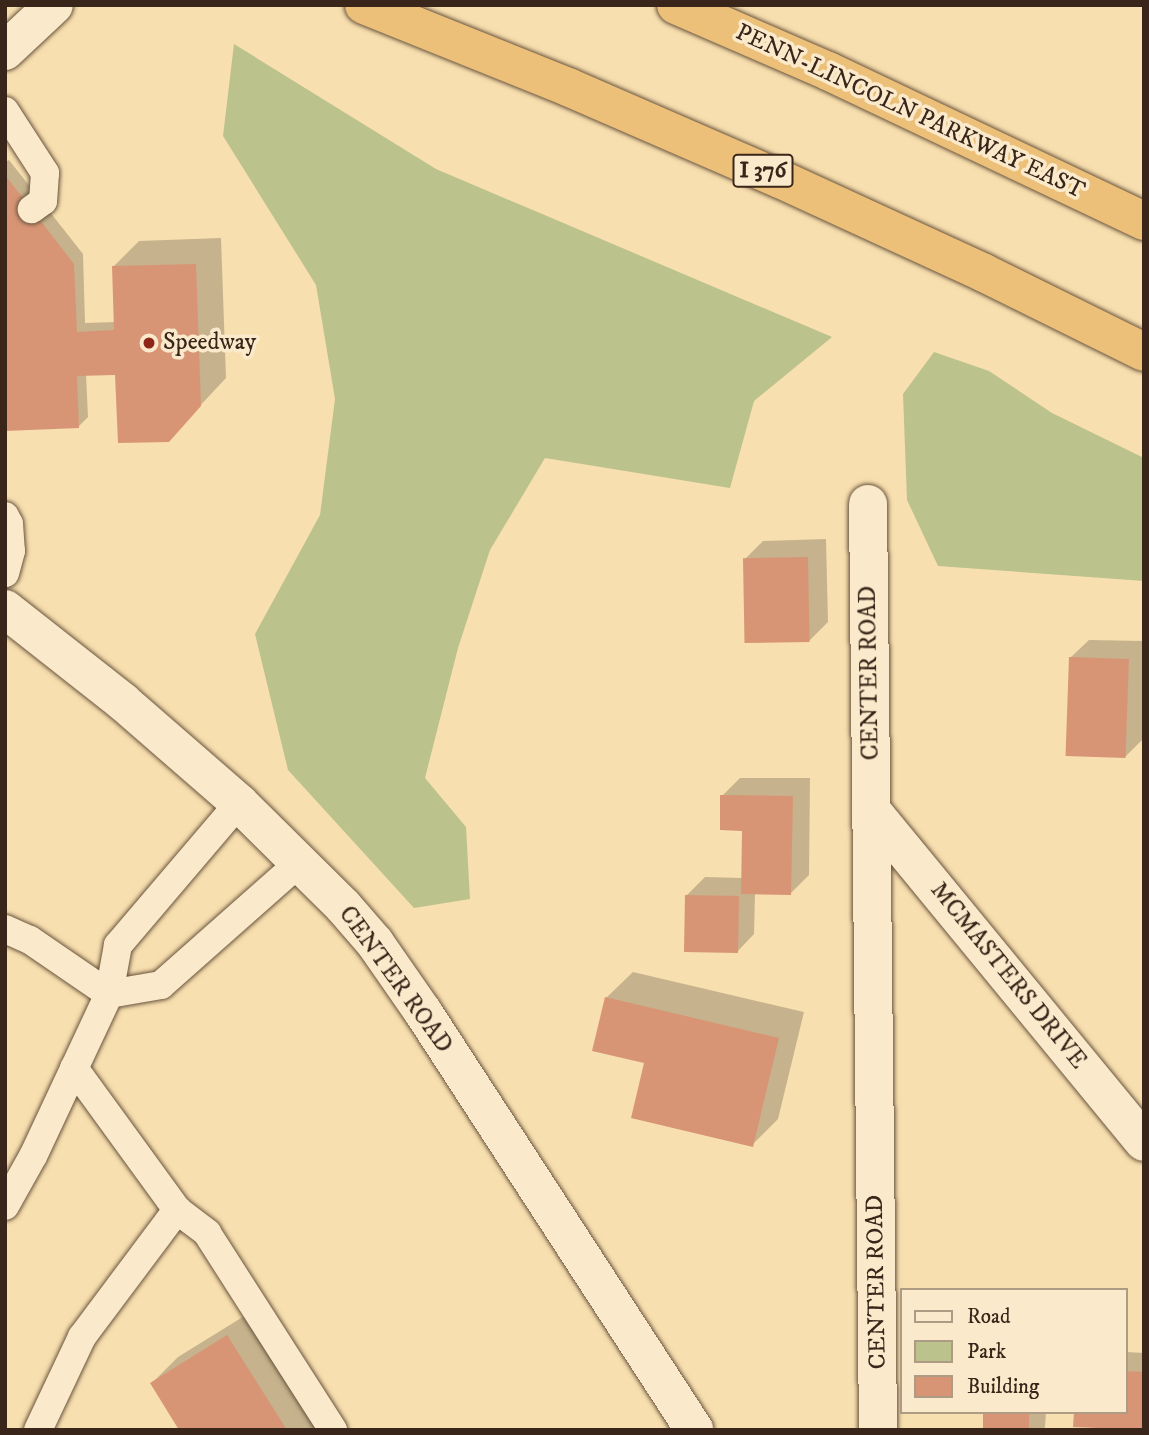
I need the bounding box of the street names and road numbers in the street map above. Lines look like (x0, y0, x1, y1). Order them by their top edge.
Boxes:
street label: PENN-LINCOLN PARKWAY EAST (731, 18, 1089, 206)
road number: I 376 (732, 152, 794, 190)
street label: CENTER ROAD (854, 585, 886, 761)
street label: MCMASTERS DRIVE (924, 877, 1092, 1075)
street label: CENTER ROAD (332, 901, 458, 1059)
street label: CENTER ROAD (861, 1194, 893, 1370)

